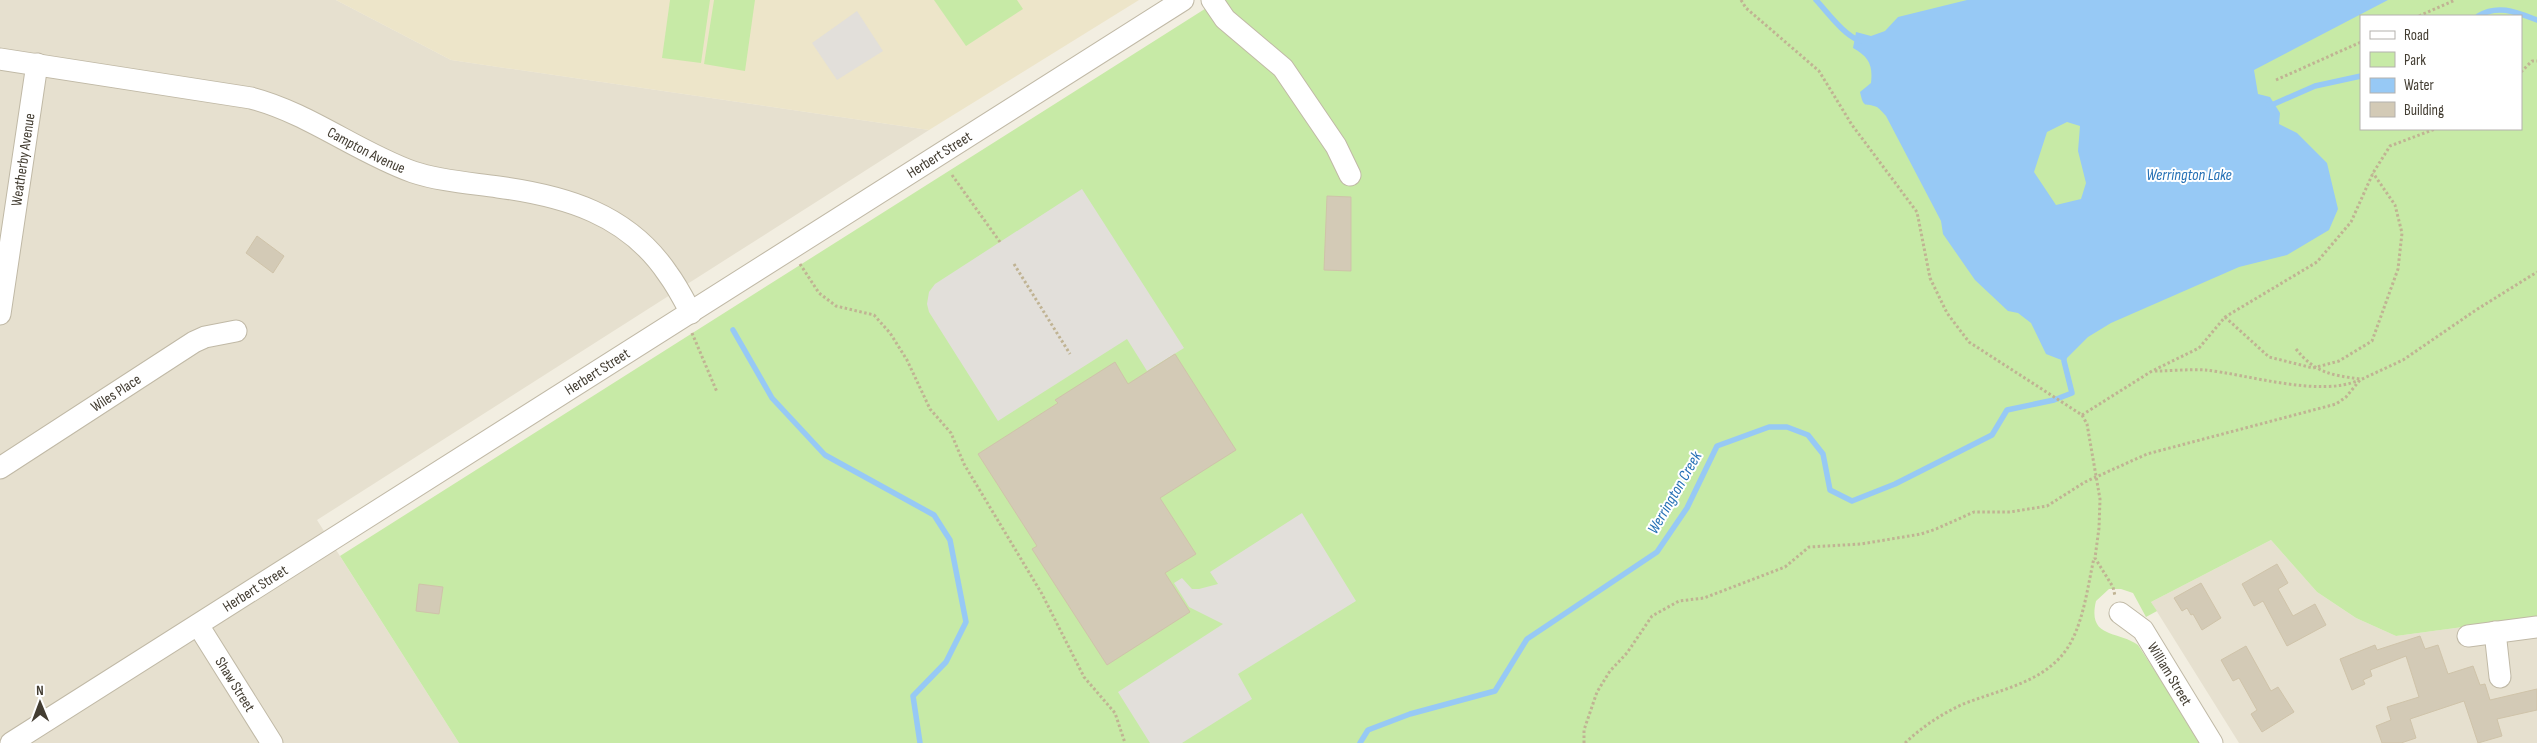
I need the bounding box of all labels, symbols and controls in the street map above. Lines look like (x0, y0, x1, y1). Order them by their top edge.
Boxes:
legend (2360, 15, 2522, 130)
text: Road (2404, 26, 2429, 45)
text: Park (2404, 51, 2426, 70)
text: Water (2404, 76, 2435, 95)
text: Building (2404, 101, 2444, 120)
street label: Weatherby Avenue (7, 112, 39, 207)
street label: Campton Avenue (324, 123, 408, 178)
street label: Herbert Street (903, 127, 976, 182)
water label: Werrington Lake (2146, 166, 2232, 185)
street label: Herbert Street (561, 344, 634, 399)
street label: Wiles Place (87, 370, 144, 416)
water label: Werrington Creek (1644, 448, 1707, 538)
street label: Herbert Street (219, 560, 292, 616)
street label: William Street (2143, 639, 2197, 709)
street label: Shaw Street (211, 653, 260, 716)
north arrow (15, 678, 65, 728)
text: N (36, 682, 44, 699)

